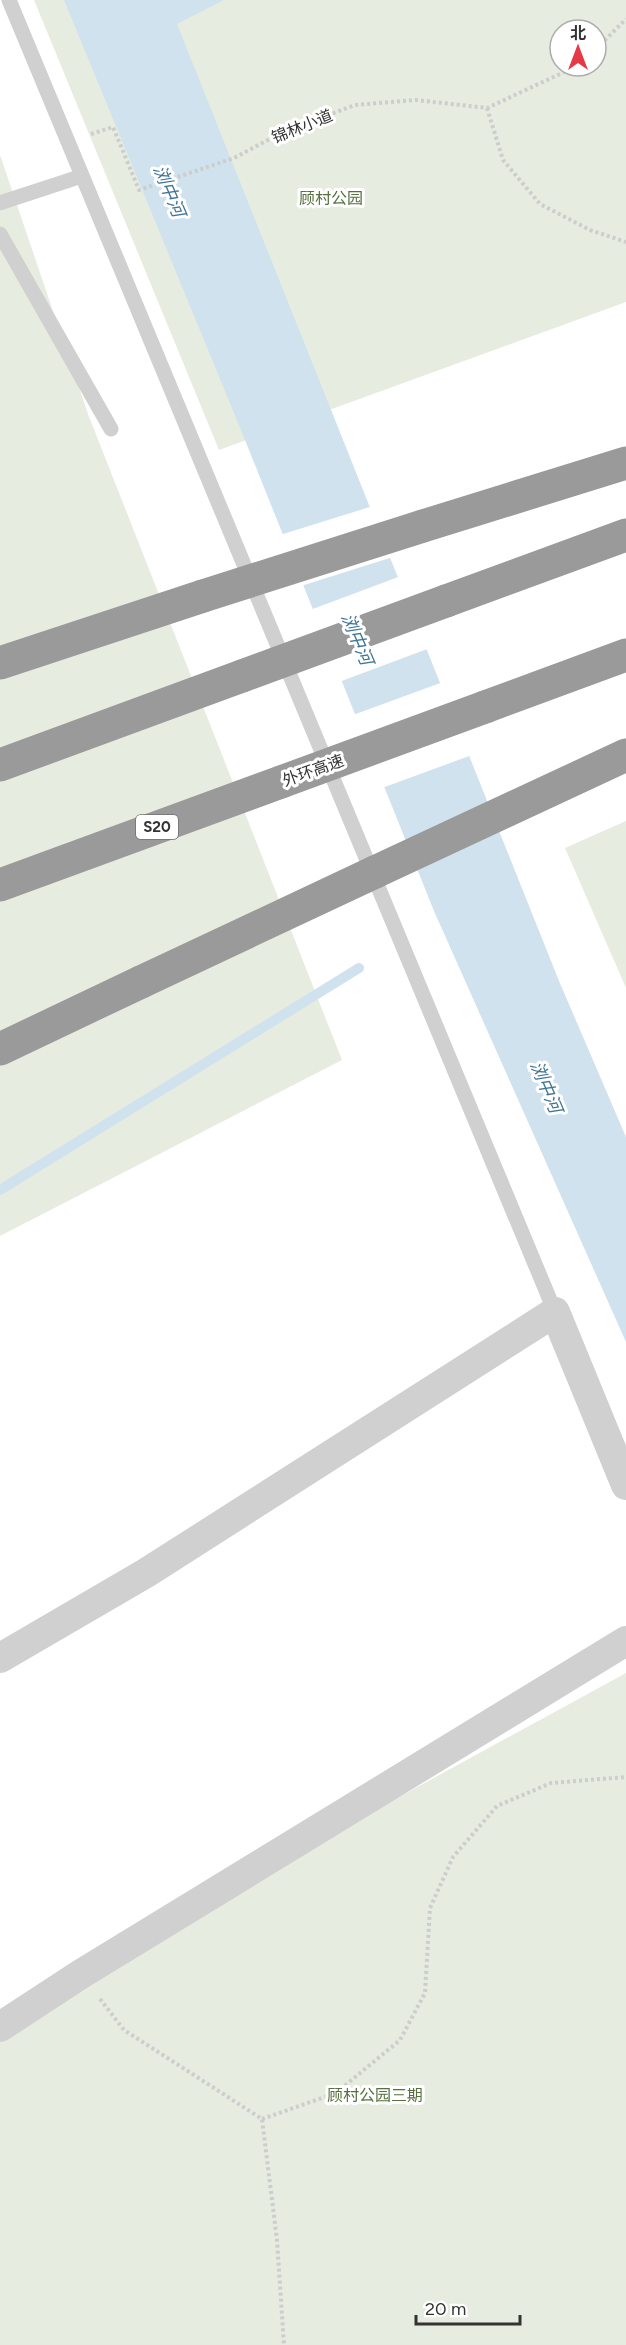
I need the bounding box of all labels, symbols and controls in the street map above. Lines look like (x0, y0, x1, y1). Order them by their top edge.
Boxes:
north arrow (548, 18, 608, 78)
text: 北 (570, 24, 586, 43)
street label: 锦林小道 (269, 106, 335, 147)
water label: 浏中河 (148, 162, 191, 223)
park label: 顾村公园 (299, 189, 363, 208)
water label: 浏中河 (336, 610, 379, 671)
street label: 外环高速 (280, 751, 346, 790)
road number: S20 (136, 815, 178, 839)
water label: 浏中河 (525, 1058, 568, 1119)
park label: 顾村公园三期 (327, 2086, 423, 2105)
scale bar (416, 2288, 520, 2326)
text: 20 m (425, 2298, 466, 2320)

